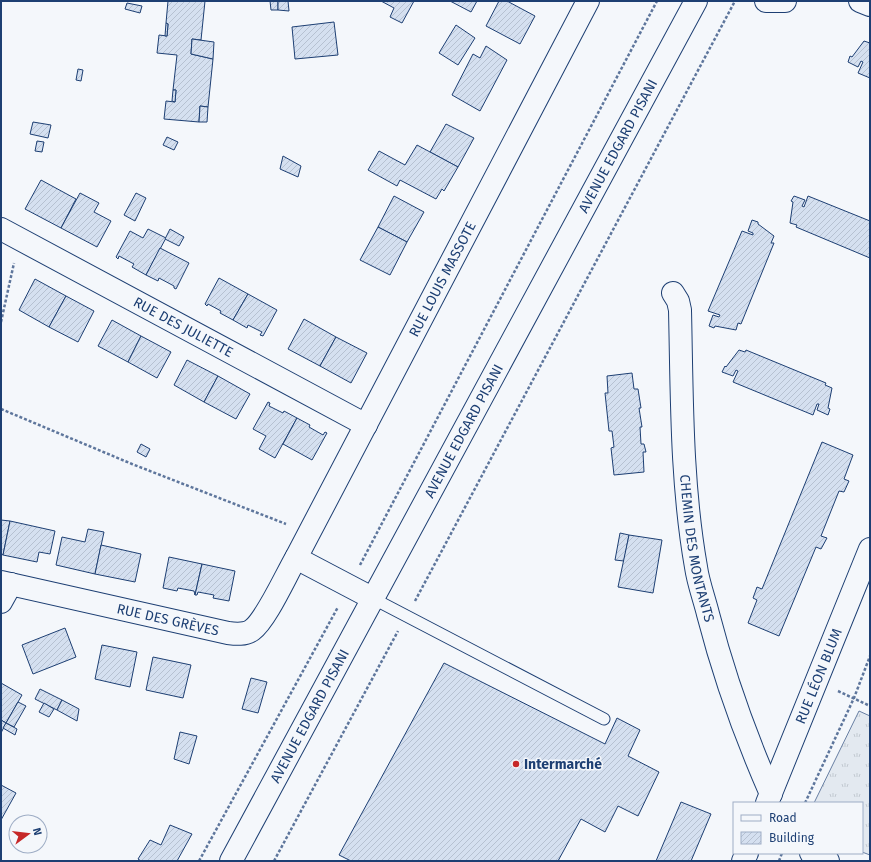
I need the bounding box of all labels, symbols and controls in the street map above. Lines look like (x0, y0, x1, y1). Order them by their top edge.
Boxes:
street label: AVENUE EDGARD PISANI (575, 76, 661, 216)
street label: RUE LOUIS MASSOTE (405, 219, 480, 340)
street label: RUE DES JULIETTE (130, 294, 236, 361)
street label: AVENUE EDGARD PISANI (421, 361, 507, 501)
street label: CHEMIN DES MONTANTS (676, 474, 718, 624)
street label: RUE DES GRÈVES (115, 600, 221, 640)
street label: RUE LÉON BLUM (792, 626, 846, 726)
street label: AVENUE EDGARD PISANI (267, 646, 353, 786)
place label: Intermarché (524, 756, 602, 773)
marker: Intermarché (511, 759, 521, 769)
legend (733, 802, 863, 854)
text: Road (769, 811, 797, 825)
north arrow (8, 814, 48, 854)
text: N (30, 826, 44, 837)
text: Building (769, 831, 815, 845)

